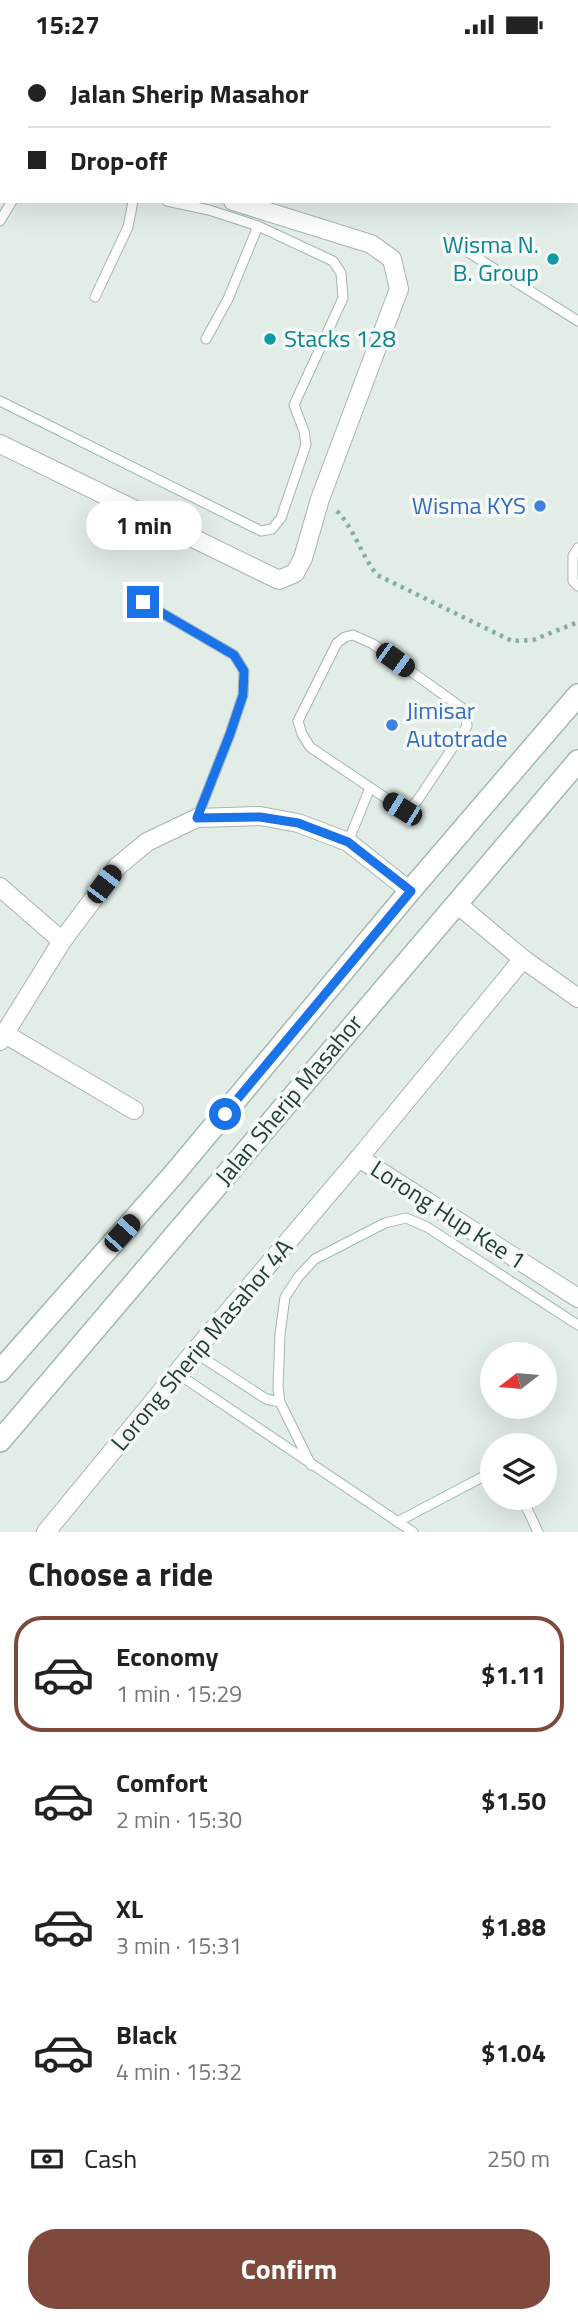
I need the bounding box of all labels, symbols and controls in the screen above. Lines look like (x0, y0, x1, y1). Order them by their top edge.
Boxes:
text: 15:27 (35, 5, 100, 44)
text: Jalan Sherip Masahor (70, 74, 309, 113)
text: Drop-off (70, 141, 167, 180)
place label: Wisma N. B. Group (443, 226, 539, 290)
marker: Wisma N. B. Group (545, 251, 561, 267)
place label: Stacks 128 (284, 320, 396, 356)
marker: Stacks 128 (262, 331, 278, 347)
place label: Wisma KYS (412, 487, 526, 523)
marker: Wisma KYS (532, 498, 548, 514)
callout: 1 min (85, 501, 201, 549)
text: 1 min (116, 508, 172, 543)
route end (127, 586, 159, 618)
car (372, 639, 419, 681)
place label: Jimisar Autotrade (406, 692, 508, 756)
marker: Jimisar Autotrade (384, 717, 400, 733)
car (379, 789, 426, 829)
car (83, 861, 126, 907)
street label: Jalan Sherip Masahor (206, 1006, 371, 1193)
route start (209, 1098, 241, 1130)
street label: Lorong Hup Kee 1 (364, 1150, 533, 1278)
car (101, 1210, 144, 1256)
street label: Lorong Sherip Masahor 4A (102, 1230, 301, 1458)
north arrow (480, 1342, 556, 1419)
map controls (480, 1342, 557, 1510)
button: layers (480, 1433, 557, 1510)
text: Choose a ride (28, 1550, 213, 1598)
text: Economy (116, 1637, 218, 1676)
icon: car (32, 1643, 95, 1706)
text: $1.11 (481, 1655, 546, 1694)
text: 1 min · 15:29 (116, 1676, 242, 1711)
text: Comfort (116, 1763, 208, 1802)
icon: car (32, 1769, 95, 1832)
text: $1.50 (481, 1781, 546, 1820)
text: 2 min · 15:30 (116, 1802, 242, 1837)
text: XL (116, 1889, 143, 1928)
icon: car (32, 1895, 95, 1958)
text: $1.88 (481, 1907, 546, 1946)
text: 3 min · 15:31 (116, 1928, 242, 1963)
text: Black (116, 2015, 177, 2054)
icon: car (32, 2021, 95, 2084)
text: $1.04 (481, 2033, 546, 2072)
text: 4 min · 15:32 (116, 2054, 242, 2089)
text: Cash (84, 2139, 137, 2178)
icon: cash (28, 2140, 66, 2178)
text: 250 m (487, 2141, 550, 2176)
button: Confirm (28, 2229, 550, 2309)

